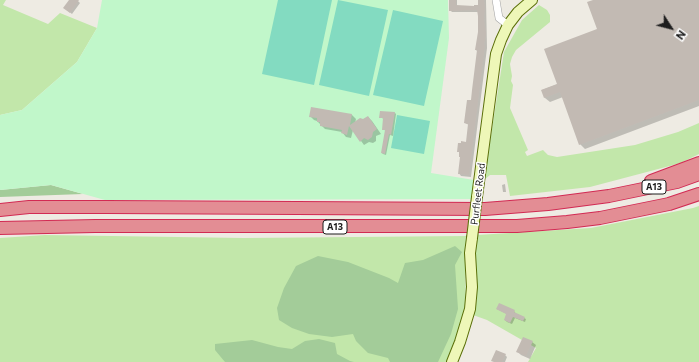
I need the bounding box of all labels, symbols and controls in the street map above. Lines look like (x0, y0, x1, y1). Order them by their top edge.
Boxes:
north arrow (651, 8, 691, 48)
text: N (673, 28, 689, 43)
street label: Purfleet Road (468, 162, 488, 226)
road number: A13 (642, 180, 666, 194)
road number: A13 (323, 220, 347, 234)

